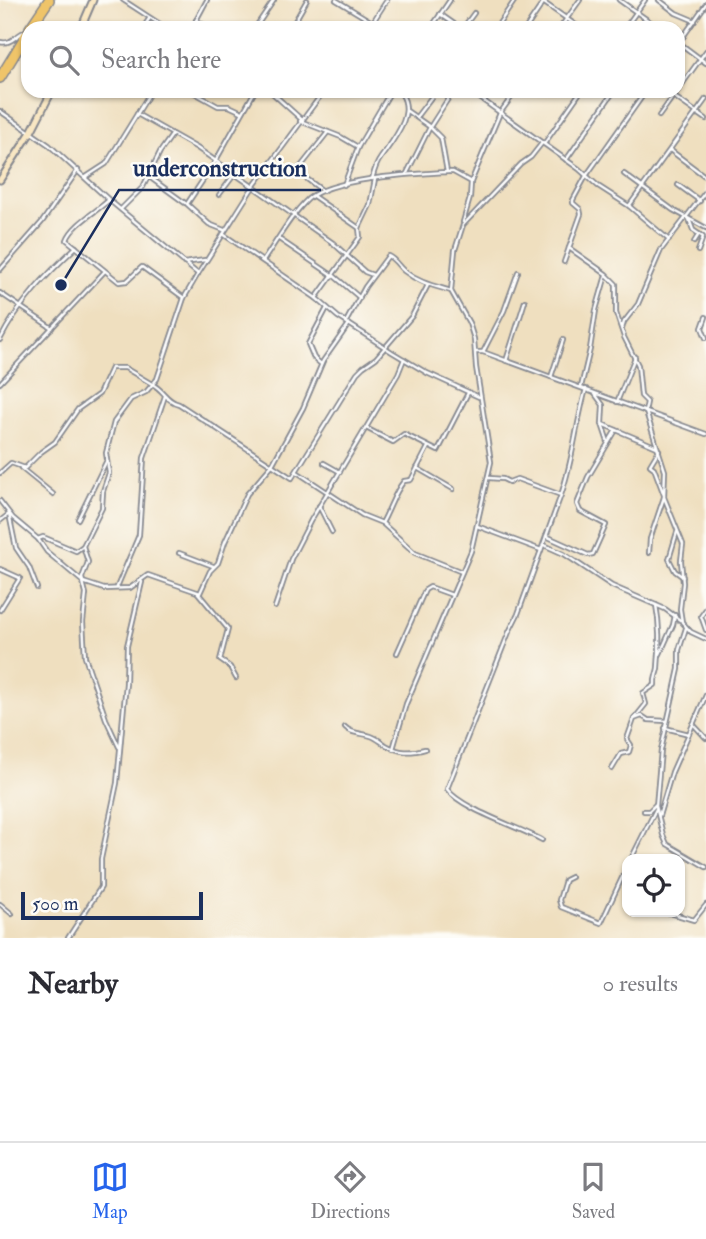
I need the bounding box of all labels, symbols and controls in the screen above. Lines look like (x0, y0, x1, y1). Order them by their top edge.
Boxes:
search box (21, 21, 685, 98)
icon: search (45, 41, 83, 79)
text: Search here (101, 44, 221, 76)
callout: underconstruction (119, 145, 321, 190)
text: underconstruction (132, 153, 308, 184)
map controls (622, 854, 685, 917)
button: locate (622, 854, 685, 917)
scale bar (21, 889, 203, 921)
text: 500 m (32, 892, 78, 916)
text: Nearby (28, 965, 118, 1002)
text: 0 results (602, 969, 678, 998)
tab: Map (91, 1158, 129, 1224)
tab: Directions (310, 1158, 390, 1224)
tab: Saved (572, 1158, 615, 1224)

